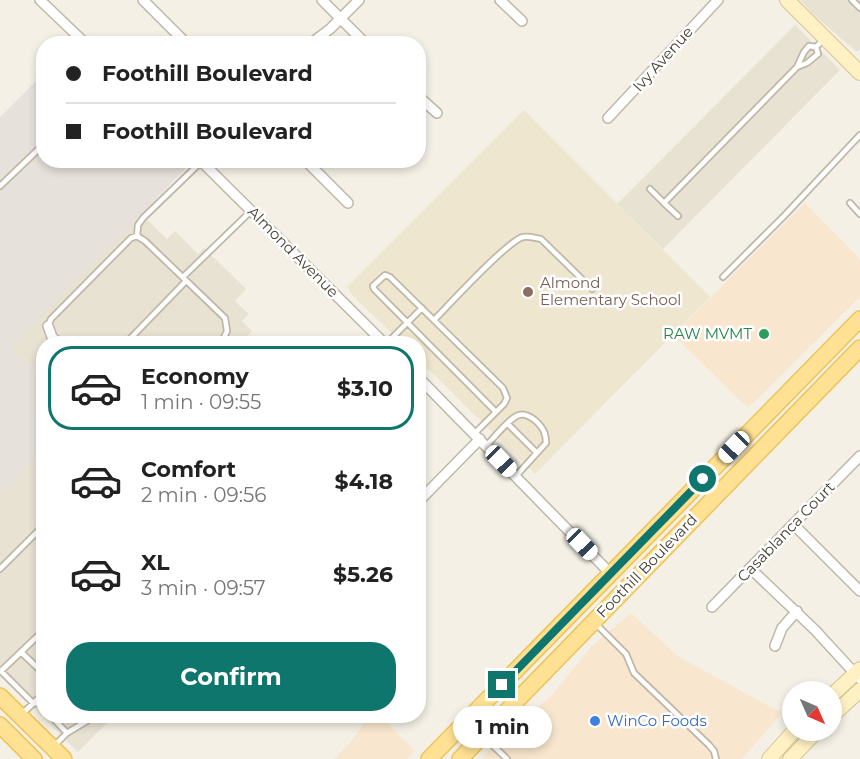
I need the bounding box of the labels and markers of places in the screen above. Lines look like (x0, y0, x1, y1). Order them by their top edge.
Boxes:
place label: Almond Elementary School (540, 273, 681, 309)
marker: Almond Elementary School (521, 285, 535, 299)
place label: RAW MVMT (663, 324, 752, 343)
marker: RAW MVMT (757, 327, 771, 341)
place label: WinCo Foods (607, 711, 707, 730)
marker: WinCo Foods (588, 714, 602, 728)

